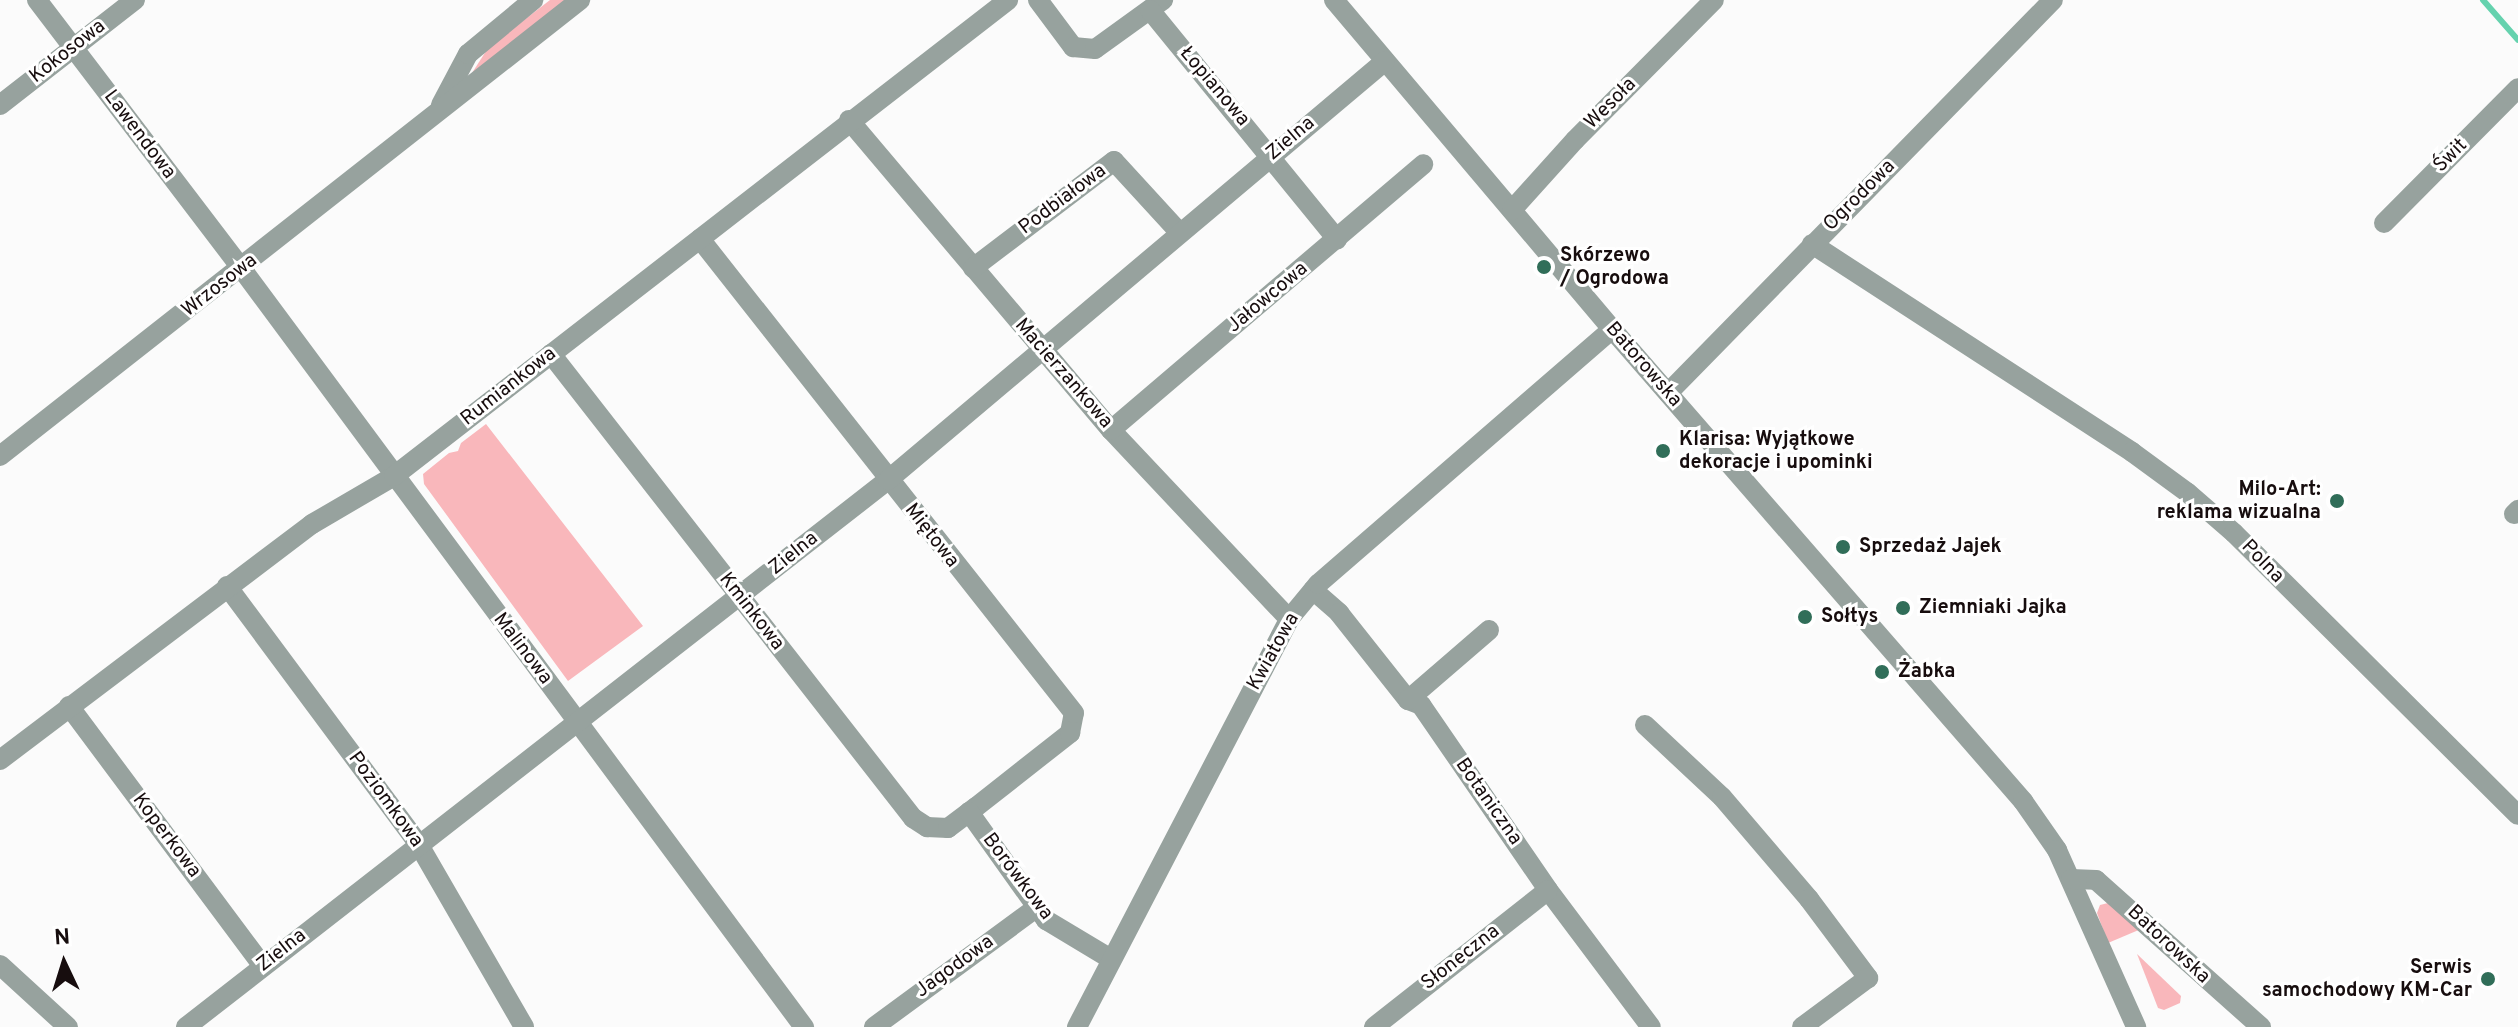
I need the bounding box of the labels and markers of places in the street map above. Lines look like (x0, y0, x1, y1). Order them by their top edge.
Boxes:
place label: Skórzewo / Ogrodowa (1560, 244, 1669, 291)
marker: Skórzewo / Ogrodowa (1535, 258, 1553, 276)
place label: Klarisa: Wyjątkowe dekoracje i upominki (1679, 428, 1873, 475)
marker: Klarisa: Wyjątkowe dekoracje i upominki (1654, 442, 1672, 460)
place label: Milo-Art: reklama wizualna (2157, 478, 2321, 525)
marker: Milo-Art: reklama wizualna (2328, 492, 2346, 510)
place label: Sprzedaż Jajek (1859, 535, 2002, 559)
marker: Sprzedaż Jajek (1834, 538, 1852, 556)
place label: Ziemniaki Jajka (1919, 596, 2067, 620)
marker: Ziemniaki Jajka (1894, 599, 1912, 617)
place label: Sołtys (1821, 605, 1878, 629)
marker: Sołtys (1796, 608, 1814, 626)
place label: Żabka (1898, 660, 1955, 684)
marker: Żabka (1873, 663, 1891, 681)
place label: Serwis samochodowy KM-Car (2262, 956, 2472, 1003)
marker: Serwis samochodowy KM-Car (2479, 970, 2497, 988)

